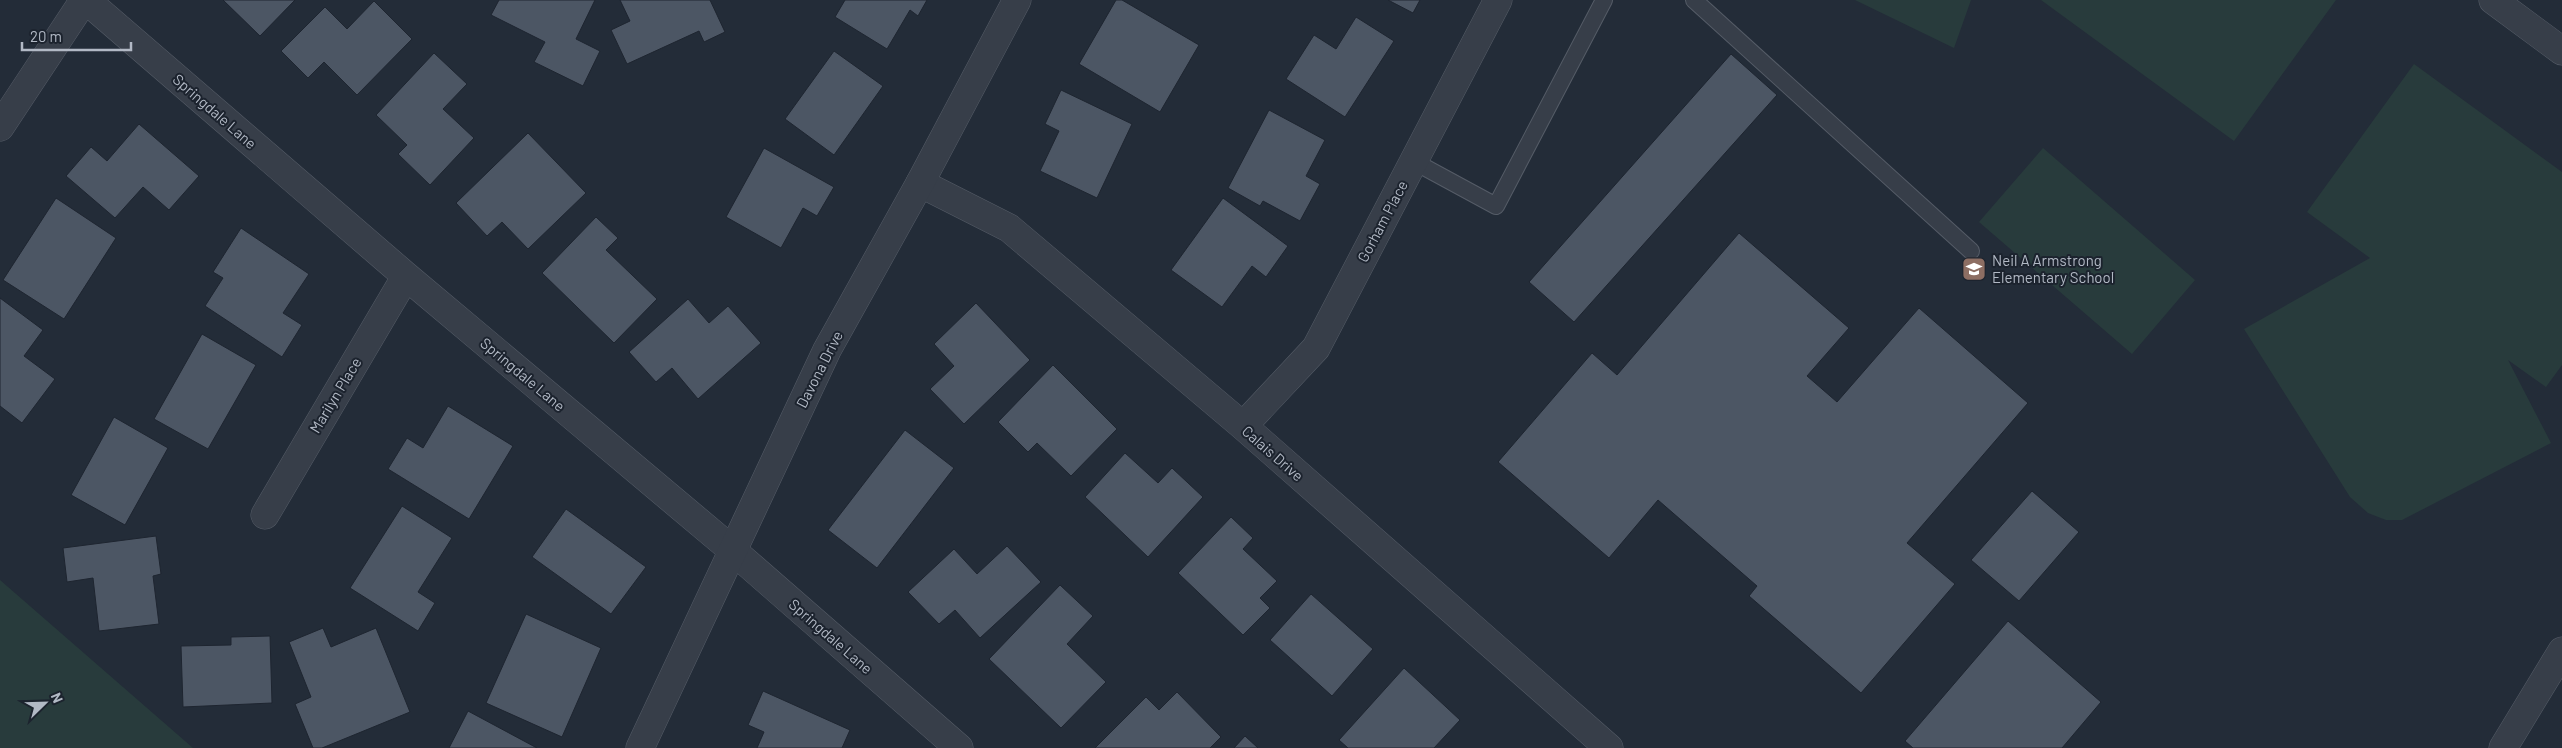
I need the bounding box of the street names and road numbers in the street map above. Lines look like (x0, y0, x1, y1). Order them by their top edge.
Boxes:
street label: Springdale Lane (170, 70, 260, 152)
street label: Gorham Place (1353, 177, 1411, 265)
street label: Davona Drive (792, 327, 846, 411)
street label: Springdale Lane (477, 333, 569, 415)
street label: Marilyn Place (305, 354, 365, 436)
street label: Calais Drive (1239, 422, 1307, 484)
street label: Springdale Lane (786, 595, 876, 677)

